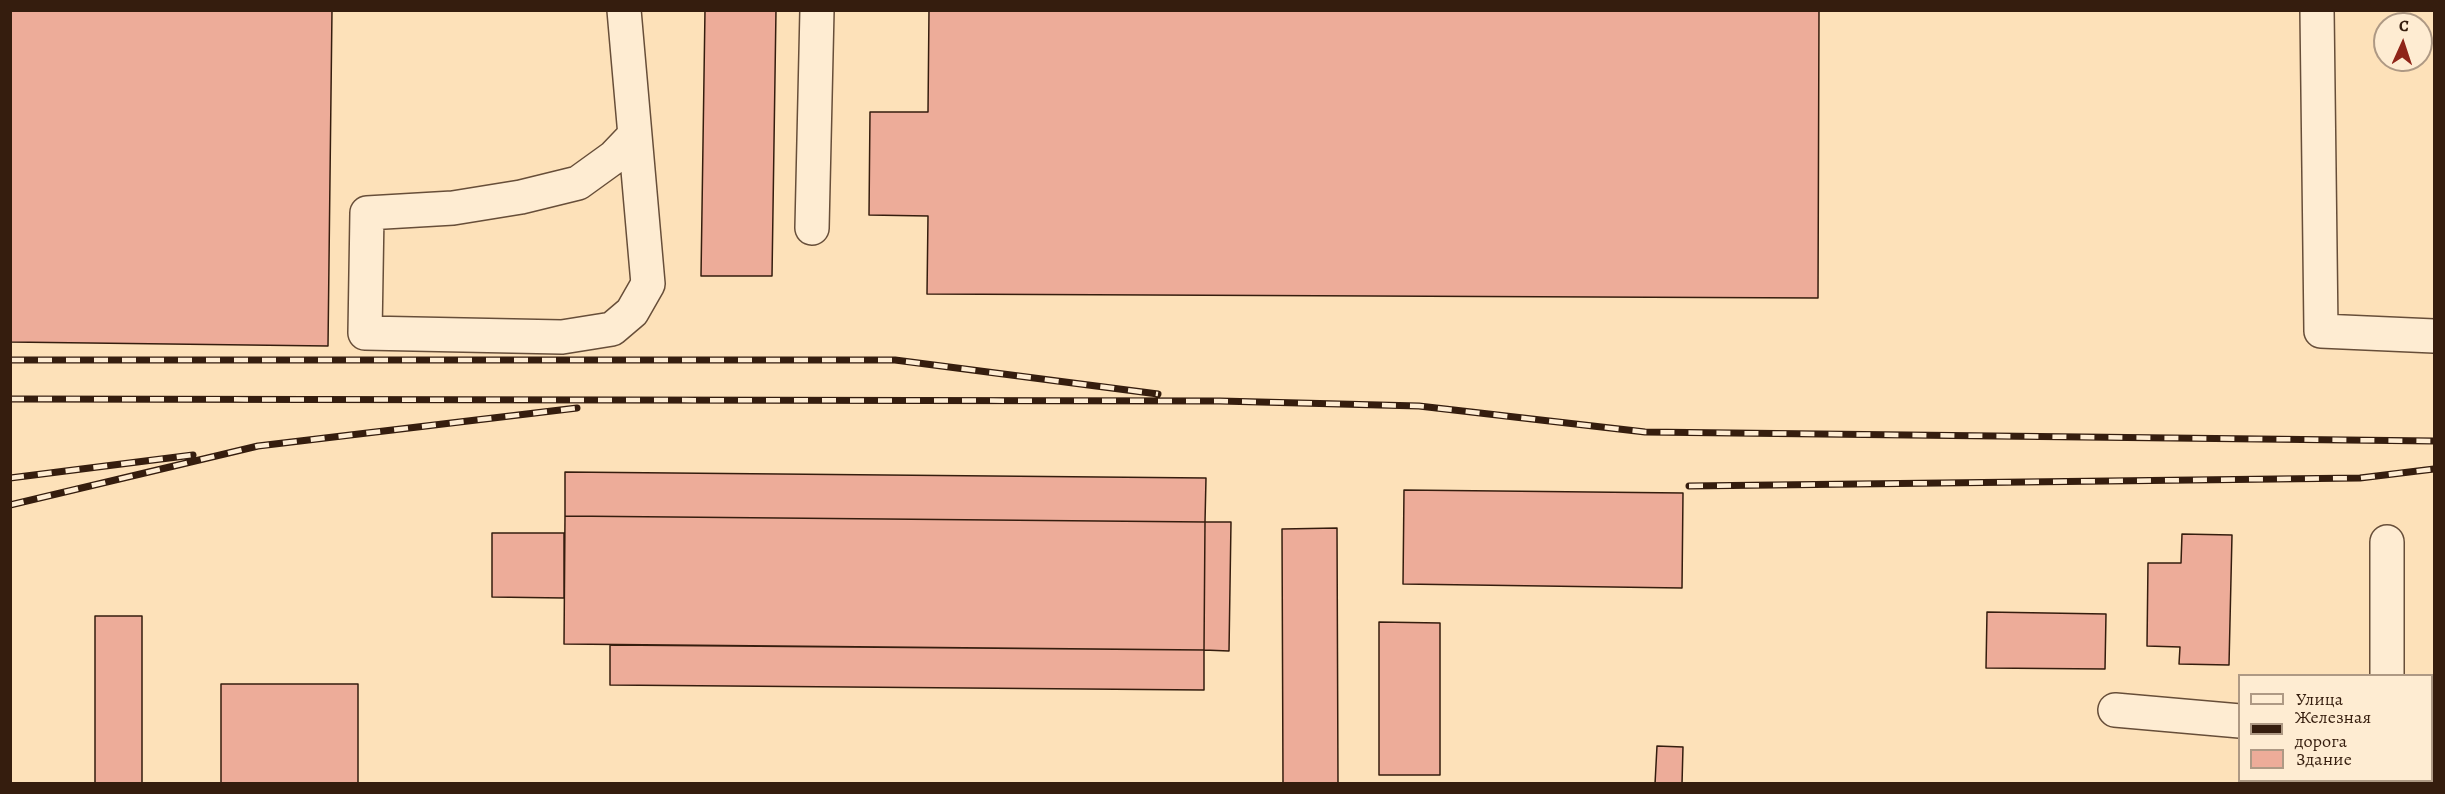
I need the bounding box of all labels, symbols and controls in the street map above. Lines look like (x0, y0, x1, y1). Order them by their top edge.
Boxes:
north arrow (2373, 12, 2433, 72)
text: С (2398, 15, 2409, 37)
legend (2238, 674, 2433, 782)
text: Улица (2296, 687, 2343, 711)
text: Железная дорога (2295, 705, 2371, 753)
text: Здание (2296, 747, 2352, 771)

